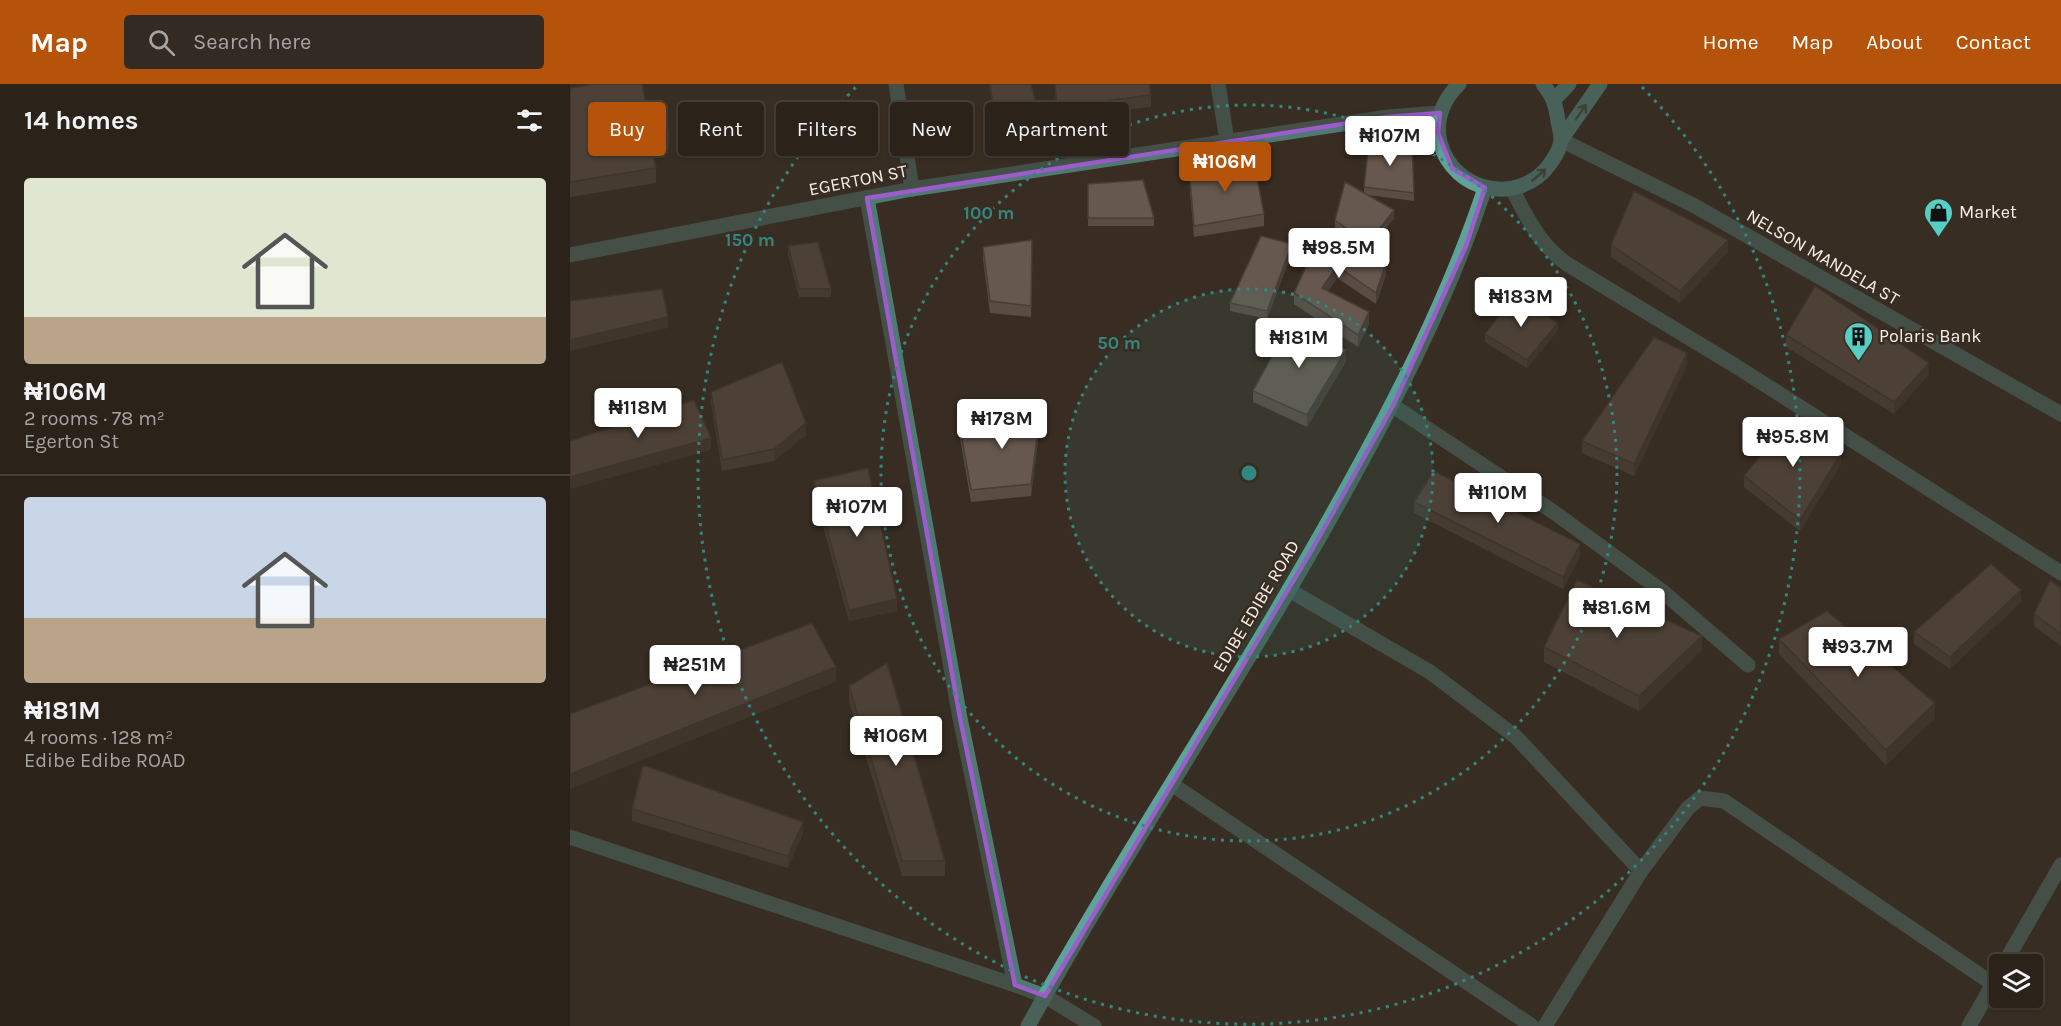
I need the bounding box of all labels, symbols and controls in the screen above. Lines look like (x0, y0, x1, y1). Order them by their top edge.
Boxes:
search box (124, 15, 544, 69)
text: Map (30, 26, 88, 59)
icon: search (145, 26, 178, 59)
text: Search here (193, 29, 311, 55)
text: Home (1703, 30, 1759, 54)
text: Map (1792, 30, 1833, 54)
text: About (1866, 30, 1923, 54)
text: Contact (1956, 30, 2031, 54)
chip: Buy (588, 102, 666, 156)
chip: Rent (678, 102, 764, 156)
chip: Filters (776, 102, 878, 156)
chip: New (890, 102, 973, 156)
chip: Apartment (985, 102, 1129, 156)
icon: filters (513, 104, 546, 137)
one-way arrow (1575, 104, 1587, 121)
text: 14 homes (24, 105, 138, 136)
pin: ₦107M (1348, 116, 1432, 167)
text: ₦107M (1359, 124, 1421, 147)
pin: ₦106M (1183, 142, 1267, 193)
text: ₦106M (1193, 150, 1257, 173)
street label: EGERTON ST (807, 160, 909, 200)
one-way arrow (1531, 169, 1547, 182)
shop icon: Market (1922, 196, 1954, 238)
place label: Market (1959, 201, 2017, 223)
text: 100 m (964, 202, 1014, 224)
street label: NELSON MANDELA ST (1743, 204, 1903, 310)
icon: home (231, 217, 339, 325)
pin: ₦98.5M (1290, 228, 1388, 279)
text: 150 m (725, 229, 775, 251)
text: ₦98.5M (1302, 236, 1376, 259)
pin: ₦183M (1479, 277, 1563, 328)
text: ₦183M (1489, 285, 1553, 308)
pin: ₦181M (1257, 318, 1341, 369)
building icon: Polaris Bank (1842, 320, 1874, 362)
place label: Polaris Bank (1879, 325, 1981, 347)
text: ₦181M (1269, 326, 1329, 349)
text: 50 m (1097, 332, 1141, 354)
text: ₦106M (24, 376, 107, 407)
pin: ₦118M (596, 388, 680, 439)
text: ₦118M (608, 396, 668, 419)
pin: ₦178M (960, 399, 1044, 450)
text: 2 rooms · 78 m² (24, 407, 165, 430)
text: ₦178M (971, 407, 1033, 430)
pin: ₦95.8M (1744, 417, 1842, 468)
text: ₦95.8M (1756, 425, 1830, 448)
text: Egerton St (24, 430, 119, 453)
centre of rings (1239, 463, 1259, 483)
pin: ₦110M (1456, 473, 1540, 524)
text: ₦110M (1469, 481, 1527, 504)
pin: ₦107M (815, 487, 899, 538)
text: ₦107M (826, 495, 888, 518)
icon: home (231, 536, 339, 644)
street label: EDIBE EDIBE ROAD (1208, 536, 1304, 676)
pin: ₦81.6M (1568, 588, 1666, 639)
text: ₦81.6M (1583, 596, 1651, 619)
pin: ₦93.7M (1809, 627, 1907, 678)
text: ₦93.7M (1823, 635, 1893, 658)
pin: ₦251M (653, 645, 737, 696)
text: ₦251M (664, 653, 726, 676)
text: ₦181M (24, 695, 101, 726)
pin: ₦106M (854, 716, 938, 767)
text: ₦106M (864, 724, 928, 747)
text: 4 rooms · 128 m² (24, 726, 173, 749)
text: Edibe Edibe ROAD (24, 749, 186, 772)
map controls (1989, 954, 2043, 1008)
button: layers (1989, 954, 2043, 1008)

